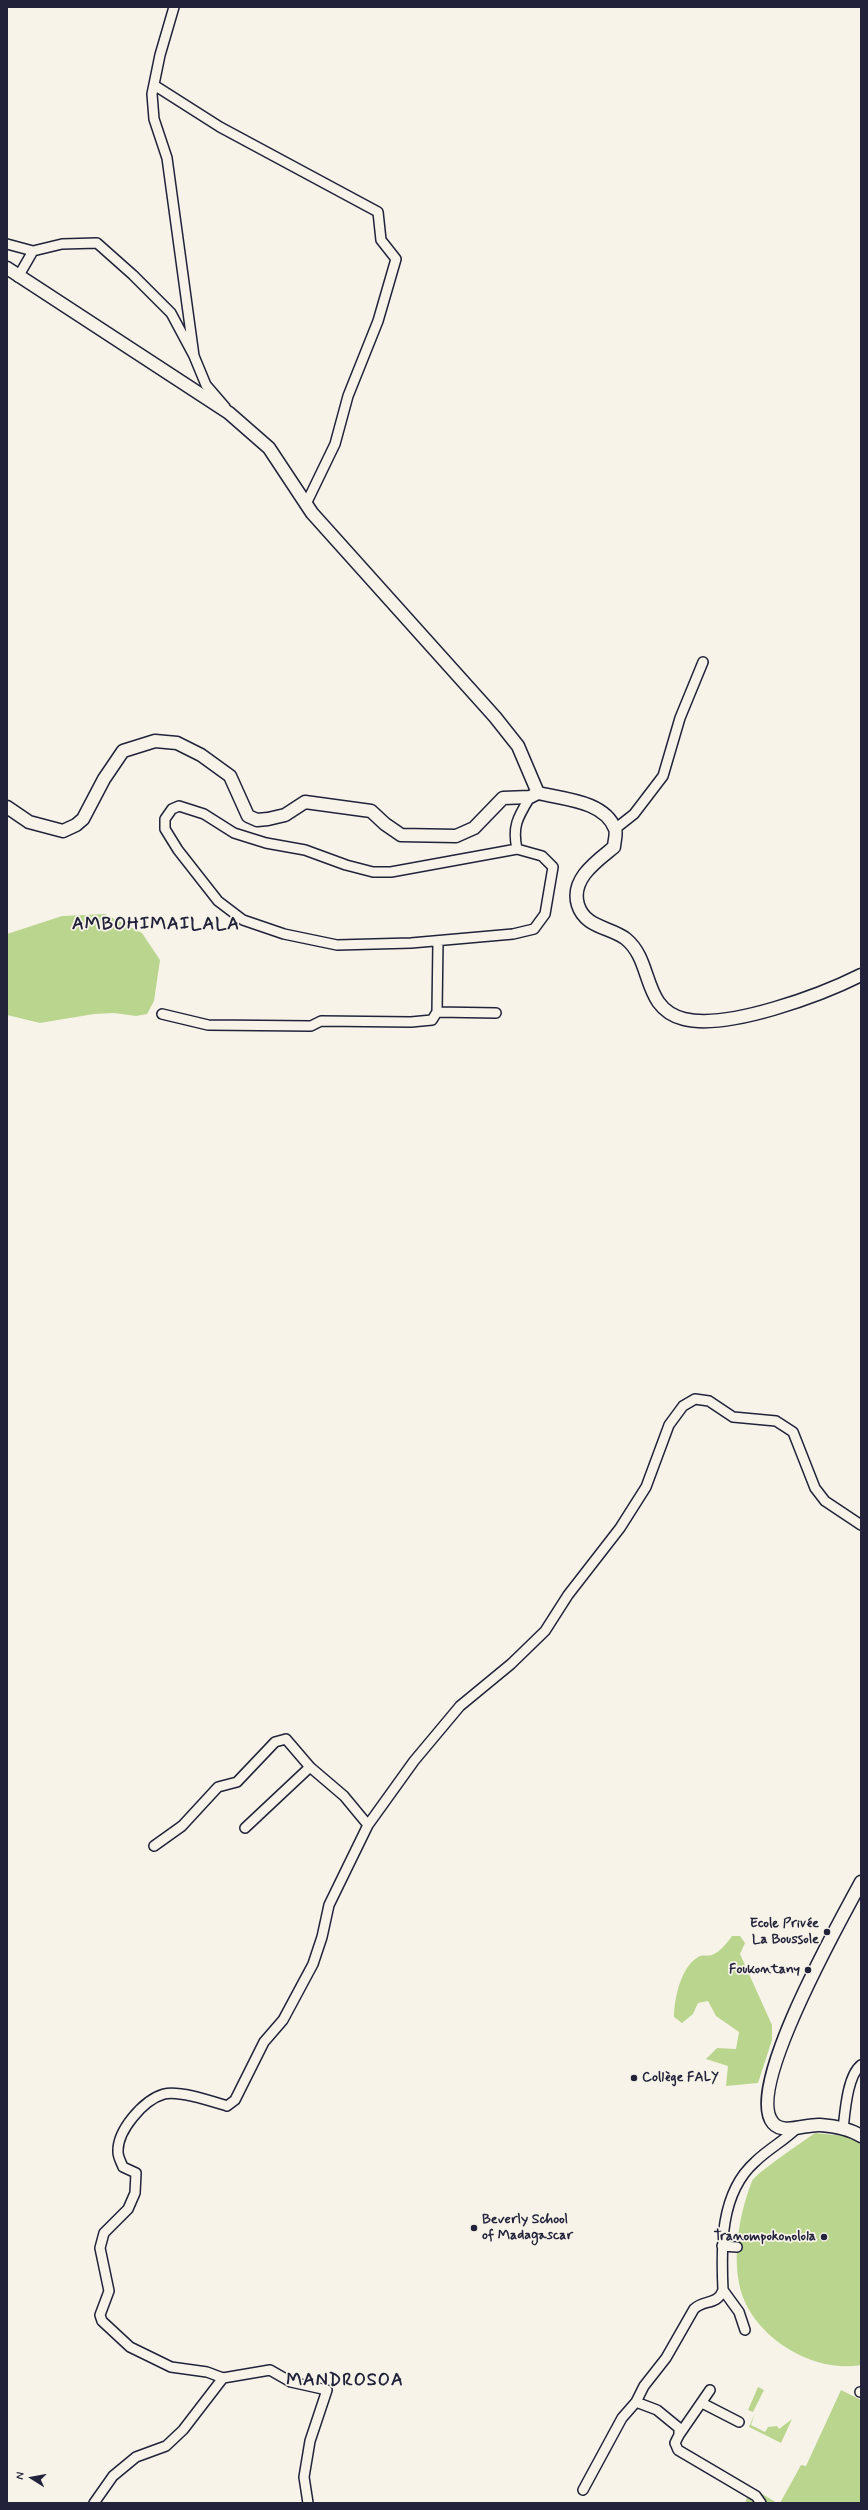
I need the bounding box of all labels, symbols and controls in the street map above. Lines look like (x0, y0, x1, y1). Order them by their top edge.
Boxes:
district label: AMBOHIMAILALA (75, 914, 237, 936)
place label: Ecole Privée La Boussole (750, 1916, 819, 1948)
marker: Ecole Privée La Boussole (822, 1927, 832, 1937)
place label: Foukontany (729, 1962, 800, 1978)
marker: Foukontany (803, 1965, 813, 1975)
place label: Collège FALY (642, 2070, 719, 2086)
marker: Collège FALY (629, 2073, 639, 2083)
place label: Beverly School of Madagascar (482, 2212, 573, 2244)
marker: Beverly School of Madagascar (469, 2223, 479, 2233)
place label: Tranompokonolola (714, 2229, 816, 2245)
marker: Tranompokonolola (819, 2232, 829, 2242)
district label: MANDROSOA (287, 2370, 403, 2392)
north arrow (12, 2458, 52, 2498)
text: N (13, 2471, 28, 2481)

